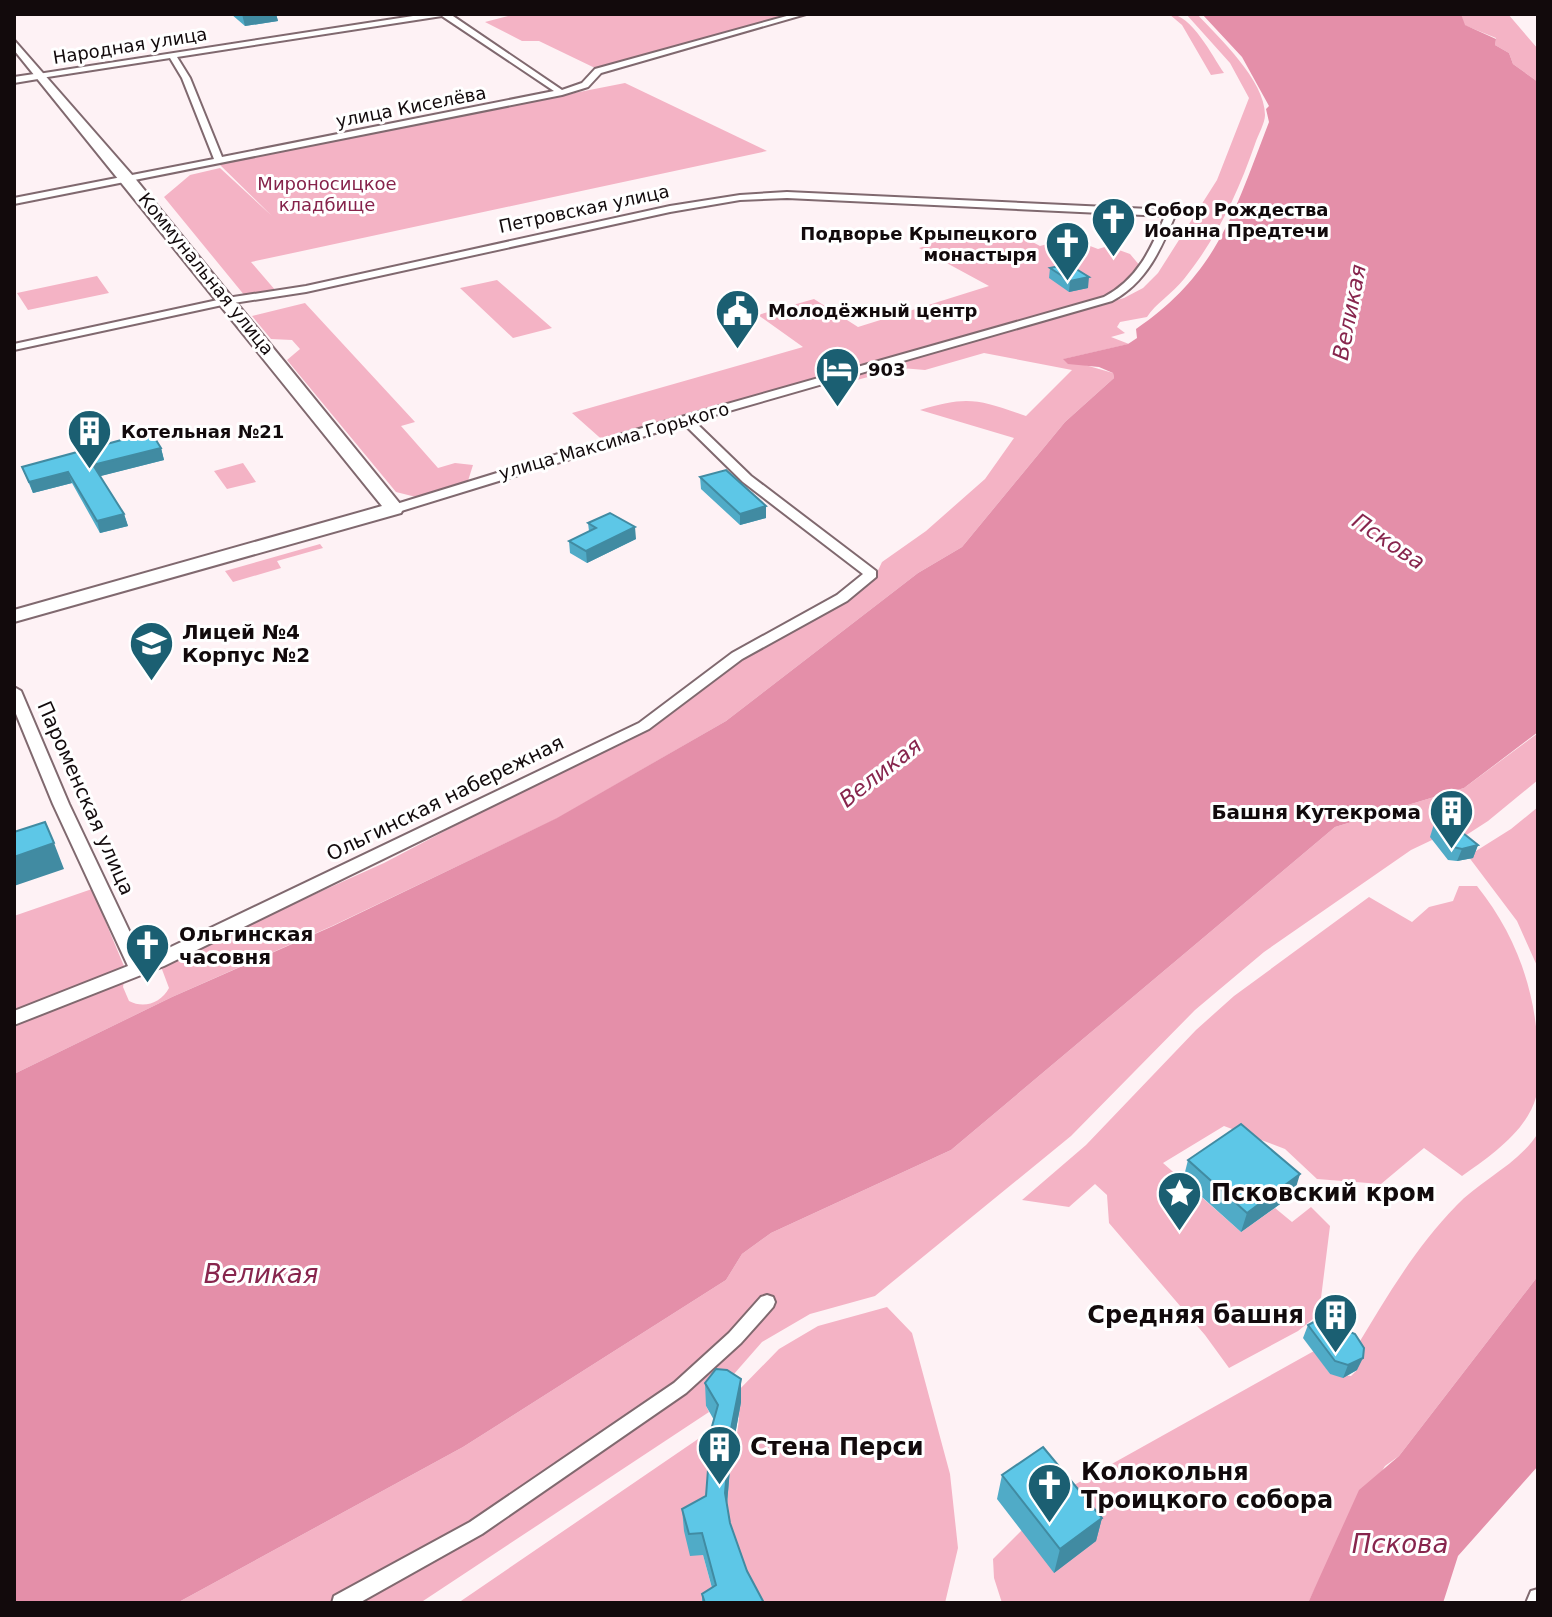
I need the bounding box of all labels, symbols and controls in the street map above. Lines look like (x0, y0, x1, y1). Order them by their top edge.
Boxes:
street label: Народная улица (51, 23, 209, 68)
street label: улица Киселёва (334, 82, 488, 131)
park label: Мироносицкое кладбище (257, 173, 397, 215)
street label: Петровская улица (497, 180, 671, 237)
street label: Коммунальная улица (134, 188, 278, 359)
church icon: Собор Рождества Иоанна Предтечи (1089, 196, 1137, 259)
place label: Собор Рождества Иоанна Предтечи (1144, 199, 1329, 241)
church icon: Подворье Крыпецкого монастыря (1044, 220, 1092, 283)
place label: Подворье Крыпецкого монастыря (800, 223, 1037, 265)
water label: Великая (1328, 262, 1371, 362)
public building icon: Молодёжный центр (713, 287, 761, 350)
place label: Молодёжный центр (768, 300, 977, 321)
hotel icon: 903 (813, 346, 861, 409)
place label: 903 (868, 359, 906, 380)
street label: улица Максима Горького (496, 398, 731, 483)
building icon: Котельная №21 (66, 408, 114, 471)
place label: Котельная №21 (121, 421, 284, 442)
water label: Пскова (1348, 508, 1430, 575)
school or university icon: Лицей №4 Корпус №2 (127, 619, 175, 682)
place label: Лицей №4 Корпус №2 (182, 620, 310, 667)
street label: Пароменская улица (32, 697, 140, 899)
street label: Ольгинская набережная (322, 730, 568, 866)
water label: Великая (834, 733, 926, 812)
building icon: Башня Кутекрома (1428, 788, 1476, 851)
place label: Башня Кутекрома (1211, 800, 1421, 824)
church icon: Ольгинская часовня (124, 921, 172, 984)
place label: Ольгинская часовня (179, 922, 313, 969)
place icon: Псковский кром (1156, 1169, 1204, 1232)
place label: Псковский кром (1211, 1179, 1435, 1207)
water label: Великая (204, 1259, 318, 1289)
building icon: Средняя башня (1311, 1291, 1359, 1354)
place label: Средняя башня (1087, 1301, 1304, 1329)
building icon: Стена Перси (695, 1423, 743, 1486)
place label: Стена Перси (750, 1433, 924, 1461)
place label: Колокольня Троицкого собора (1081, 1458, 1333, 1514)
church icon: Колокольня Троицкого собора (1026, 1462, 1074, 1525)
water label: Пскова (1352, 1529, 1448, 1559)

